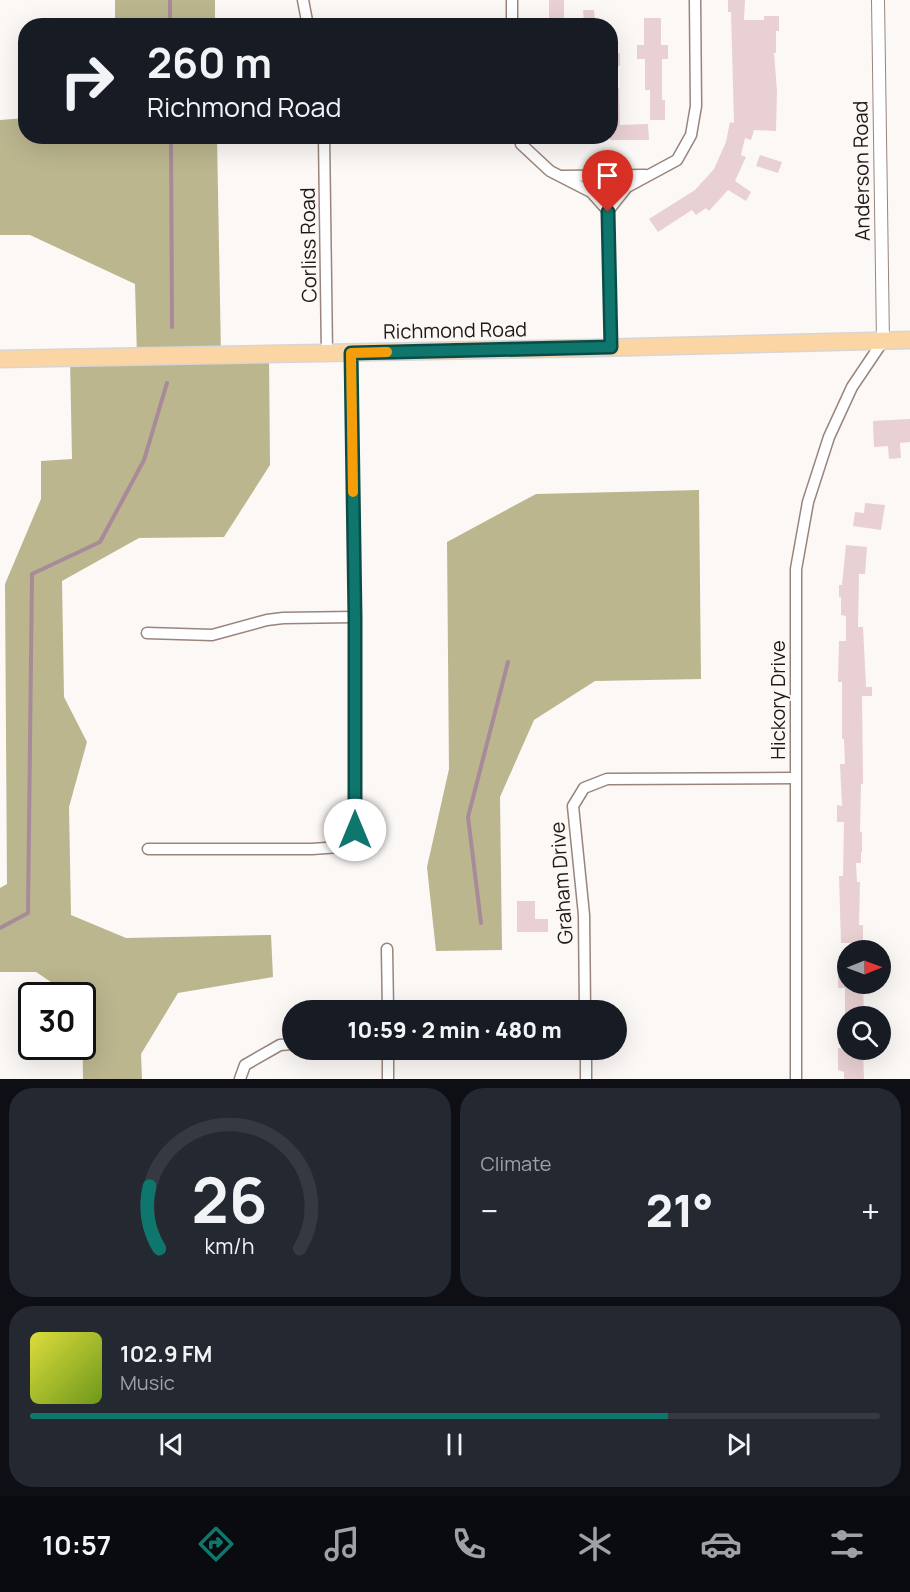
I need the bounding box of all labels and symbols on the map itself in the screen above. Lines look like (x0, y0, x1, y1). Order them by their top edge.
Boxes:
street label: Anderson Road (846, 101, 876, 241)
pin (582, 150, 633, 212)
street label: Corliss Road (293, 187, 323, 303)
street label: Richmond Road (383, 315, 527, 345)
street label: Hickory Drive (764, 640, 791, 760)
position arrow (323, 798, 387, 862)
street label: Graham Drive (543, 821, 579, 945)
north arrow (837, 940, 891, 994)
speed limit sign: 30 (18, 982, 96, 1060)

